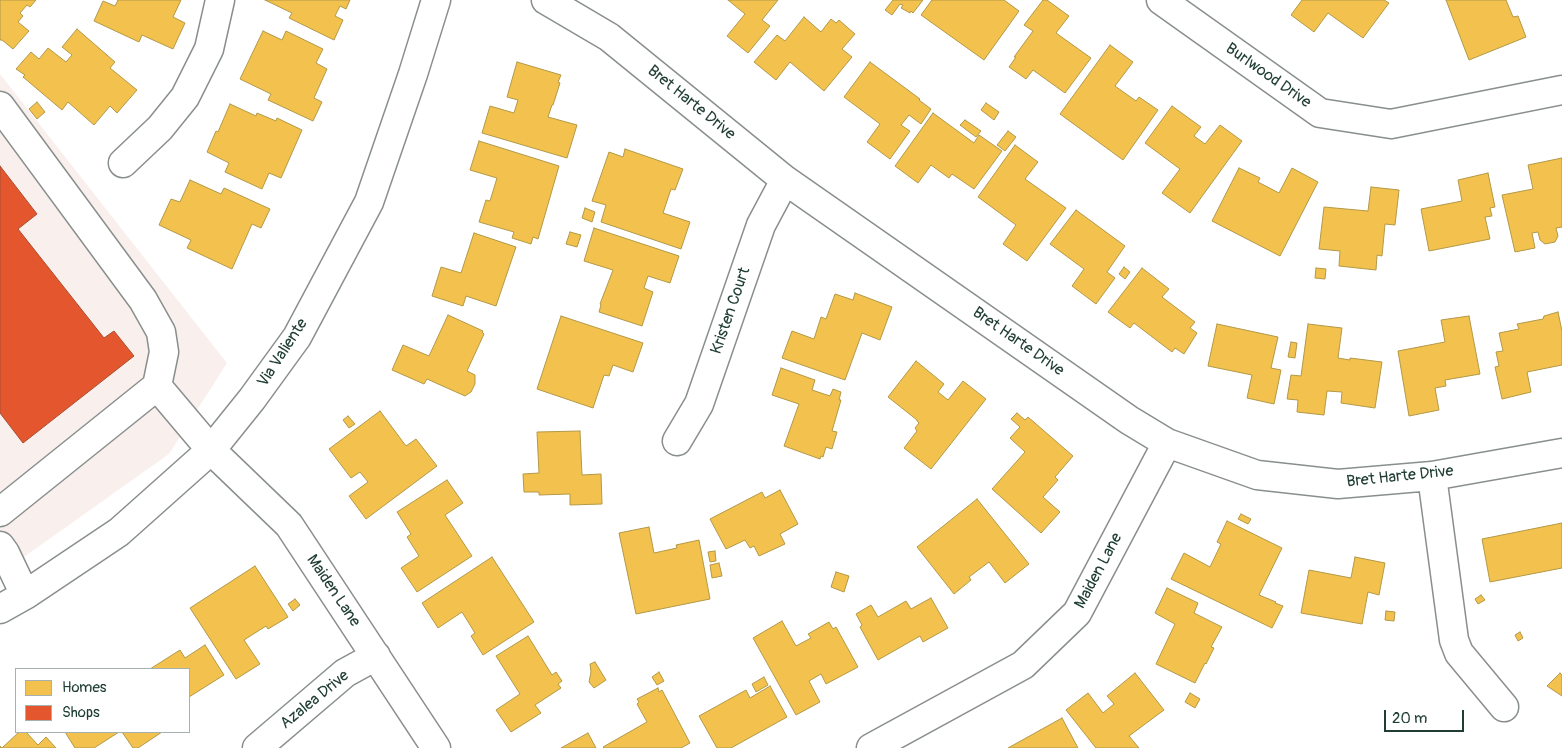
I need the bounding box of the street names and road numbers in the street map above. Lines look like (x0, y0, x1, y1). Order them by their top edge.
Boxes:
street label: Burlwood Drive (1221, 39, 1315, 113)
street label: Bret Harte Drive (643, 62, 739, 144)
street label: Kristen Court (707, 265, 755, 357)
street label: Bret Harte Drive (968, 303, 1068, 381)
street label: Via Valiente (254, 315, 312, 391)
street label: Bret Harte Drive (1346, 462, 1454, 492)
street label: Maiden Lane (1071, 530, 1127, 612)
street label: Maiden Lane (302, 551, 364, 631)
street label: Azalea Drive (277, 666, 353, 734)

